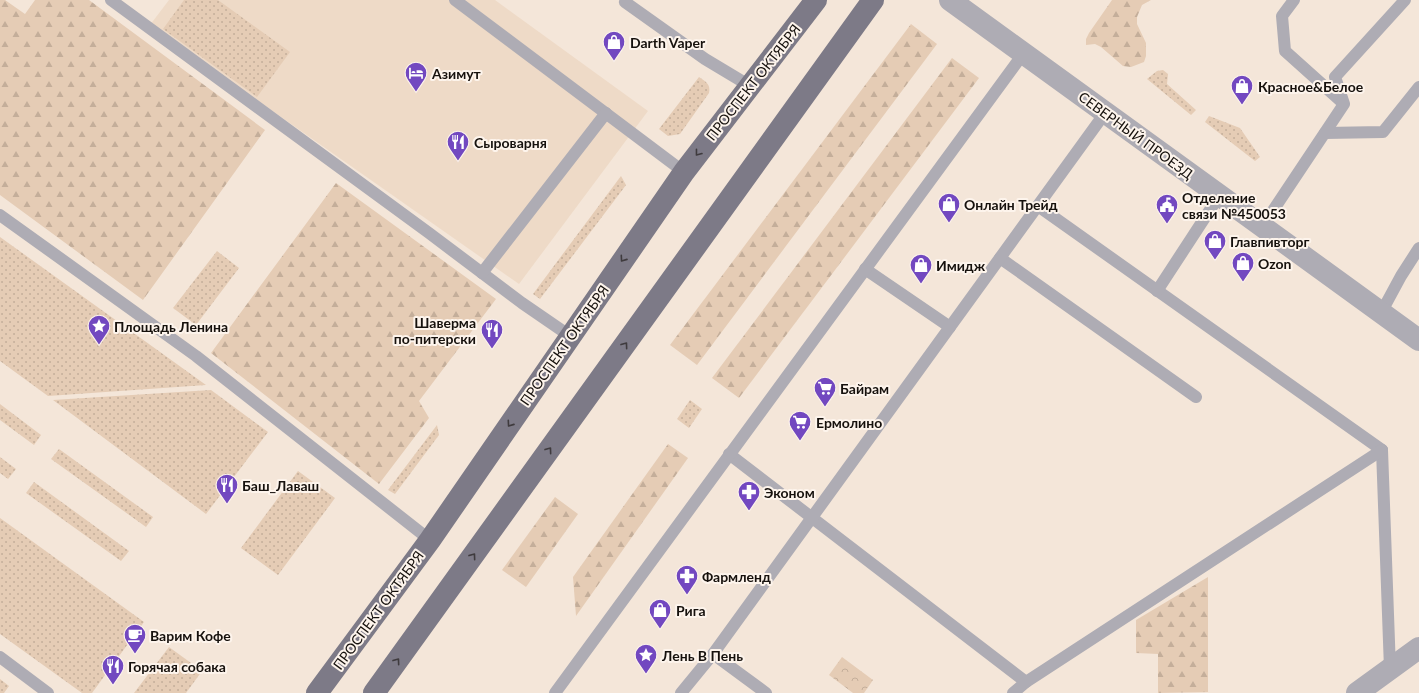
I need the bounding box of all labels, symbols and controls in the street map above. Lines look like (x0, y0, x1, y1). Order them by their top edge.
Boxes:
street label: ПРОСПЕКТ ОКТЯБРЯ (702, 20, 804, 144)
shop icon: Darth Vaper (601, 29, 627, 62)
place label: Darth Vaper (630, 34, 706, 51)
hotel icon: Азимут (403, 60, 429, 93)
place label: Азимут (431, 65, 482, 82)
shop icon: Красное&Белое (1229, 73, 1255, 106)
place label: Красное&Белое (1258, 78, 1364, 95)
street label: СЕВЕРНЫЙ ПРОЕЗД (1075, 88, 1197, 182)
restaurant icon: Сыроварня (445, 129, 471, 162)
place label: Сыроварня (474, 134, 547, 151)
one-way arrow (696, 148, 703, 155)
place label: Отделение связи №450053 (1182, 189, 1286, 222)
shop icon: Онлайн Трейд (936, 191, 962, 224)
public building icon: Отделение связи №450053 (1154, 192, 1180, 225)
place label: Онлайн Трейд (964, 196, 1058, 213)
shop icon: Главпивторг (1202, 228, 1228, 261)
place label: Главпивторг (1230, 233, 1310, 250)
shop icon: Ozon (1230, 250, 1256, 283)
shop icon: Имидж (908, 252, 934, 285)
one-way arrow (620, 255, 628, 262)
place label: Ozon (1258, 255, 1292, 272)
place label: Имидж (936, 257, 986, 274)
street label: ПРОСПЕКТ ОКТЯБРЯ (516, 282, 612, 408)
place icon: Площадь Ленина (86, 313, 112, 346)
place label: Шаверма по-питерски (394, 314, 476, 347)
restaurant icon: Шаверма по-питерски (479, 317, 505, 350)
place label: Площадь Ленина (114, 318, 228, 335)
one-way arrow (620, 342, 627, 349)
supermarket icon: Байрам (812, 375, 838, 408)
place label: Байрам (840, 380, 889, 397)
supermarket icon: Ермолино (787, 409, 813, 442)
place label: Ермолино (816, 414, 882, 431)
one-way arrow (508, 419, 515, 426)
one-way arrow (544, 448, 551, 455)
restaurant icon: Баш_Лаваш (214, 472, 240, 505)
place label: Баш_Лаваш (242, 477, 319, 494)
pharmacy icon: Эконом (736, 479, 762, 512)
place label: Эконом (764, 484, 815, 501)
street label: ПРОСПЕКТ ОКТЯБРЯ (329, 547, 427, 673)
one-way arrow (468, 553, 475, 560)
pharmacy icon: Фармленд (674, 563, 700, 596)
place label: Фармленд (702, 568, 771, 585)
shop icon: Рига (647, 597, 673, 630)
place label: Рига (676, 602, 706, 619)
cafe icon: Варим Кофе (122, 622, 148, 655)
place label: Варим Кофе (150, 627, 231, 644)
place icon: Лень В Пень (633, 642, 659, 675)
place label: Лень В Пень (661, 647, 743, 664)
restaurant icon: Горячая собака (100, 653, 126, 686)
place label: Горячая собака (128, 658, 226, 675)
one-way arrow (392, 659, 399, 666)

